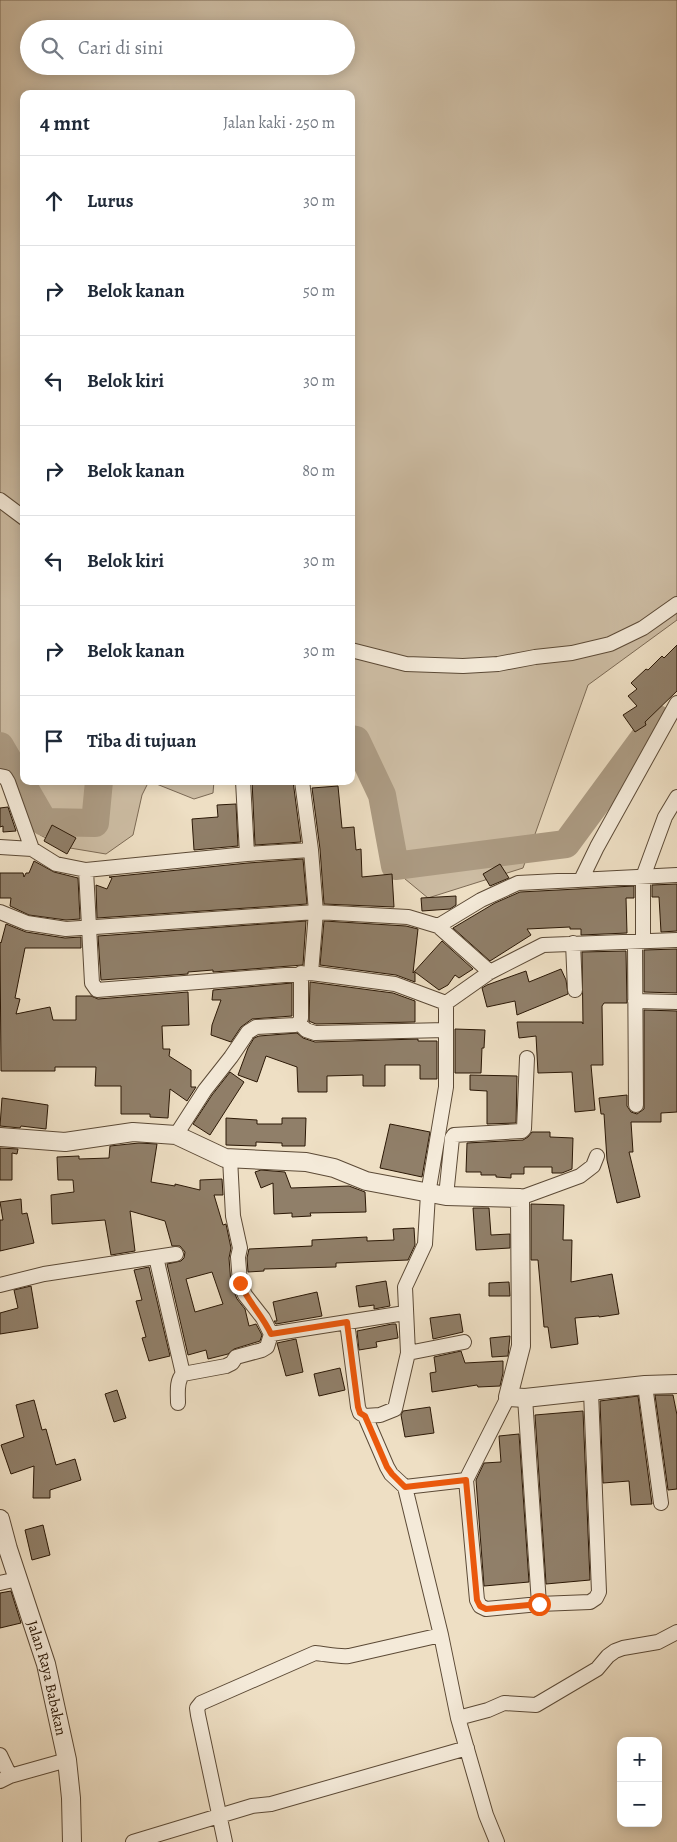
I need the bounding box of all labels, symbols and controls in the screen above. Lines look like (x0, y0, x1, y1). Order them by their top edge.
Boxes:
search box (20, 20, 355, 75)
icon: search (38, 34, 66, 62)
text: Cari di sini (78, 35, 163, 61)
text: 4 mnt (40, 109, 90, 137)
text: Jalan kaki · 250 m (223, 112, 335, 134)
icon: ahead (40, 187, 68, 215)
text: Lurus (87, 188, 133, 214)
text: 30 m (303, 190, 335, 212)
icon: right (40, 277, 68, 305)
text: Belok kanan (87, 278, 185, 304)
text: 50 m (303, 280, 335, 302)
icon: left (40, 367, 68, 395)
text: Belok kiri (87, 368, 164, 394)
text: 30 m (303, 370, 335, 392)
icon: right (40, 457, 68, 485)
text: Belok kanan (87, 458, 185, 484)
text: 80 m (302, 460, 335, 482)
icon: left (40, 547, 68, 575)
text: Belok kiri (87, 548, 164, 574)
text: 30 m (303, 550, 335, 572)
icon: right (40, 637, 68, 665)
text: Belok kanan (87, 638, 185, 664)
text: 30 m (303, 640, 335, 662)
icon: arrive (40, 727, 68, 755)
text: Tiba di tujuan (87, 728, 196, 754)
route end (229, 1272, 252, 1295)
route start (528, 1593, 551, 1616)
street label: Jalan Raya Babakan (22, 1618, 71, 1737)
map controls (617, 1737, 662, 1827)
button: + (617, 1737, 662, 1782)
button: − (617, 1782, 662, 1827)

